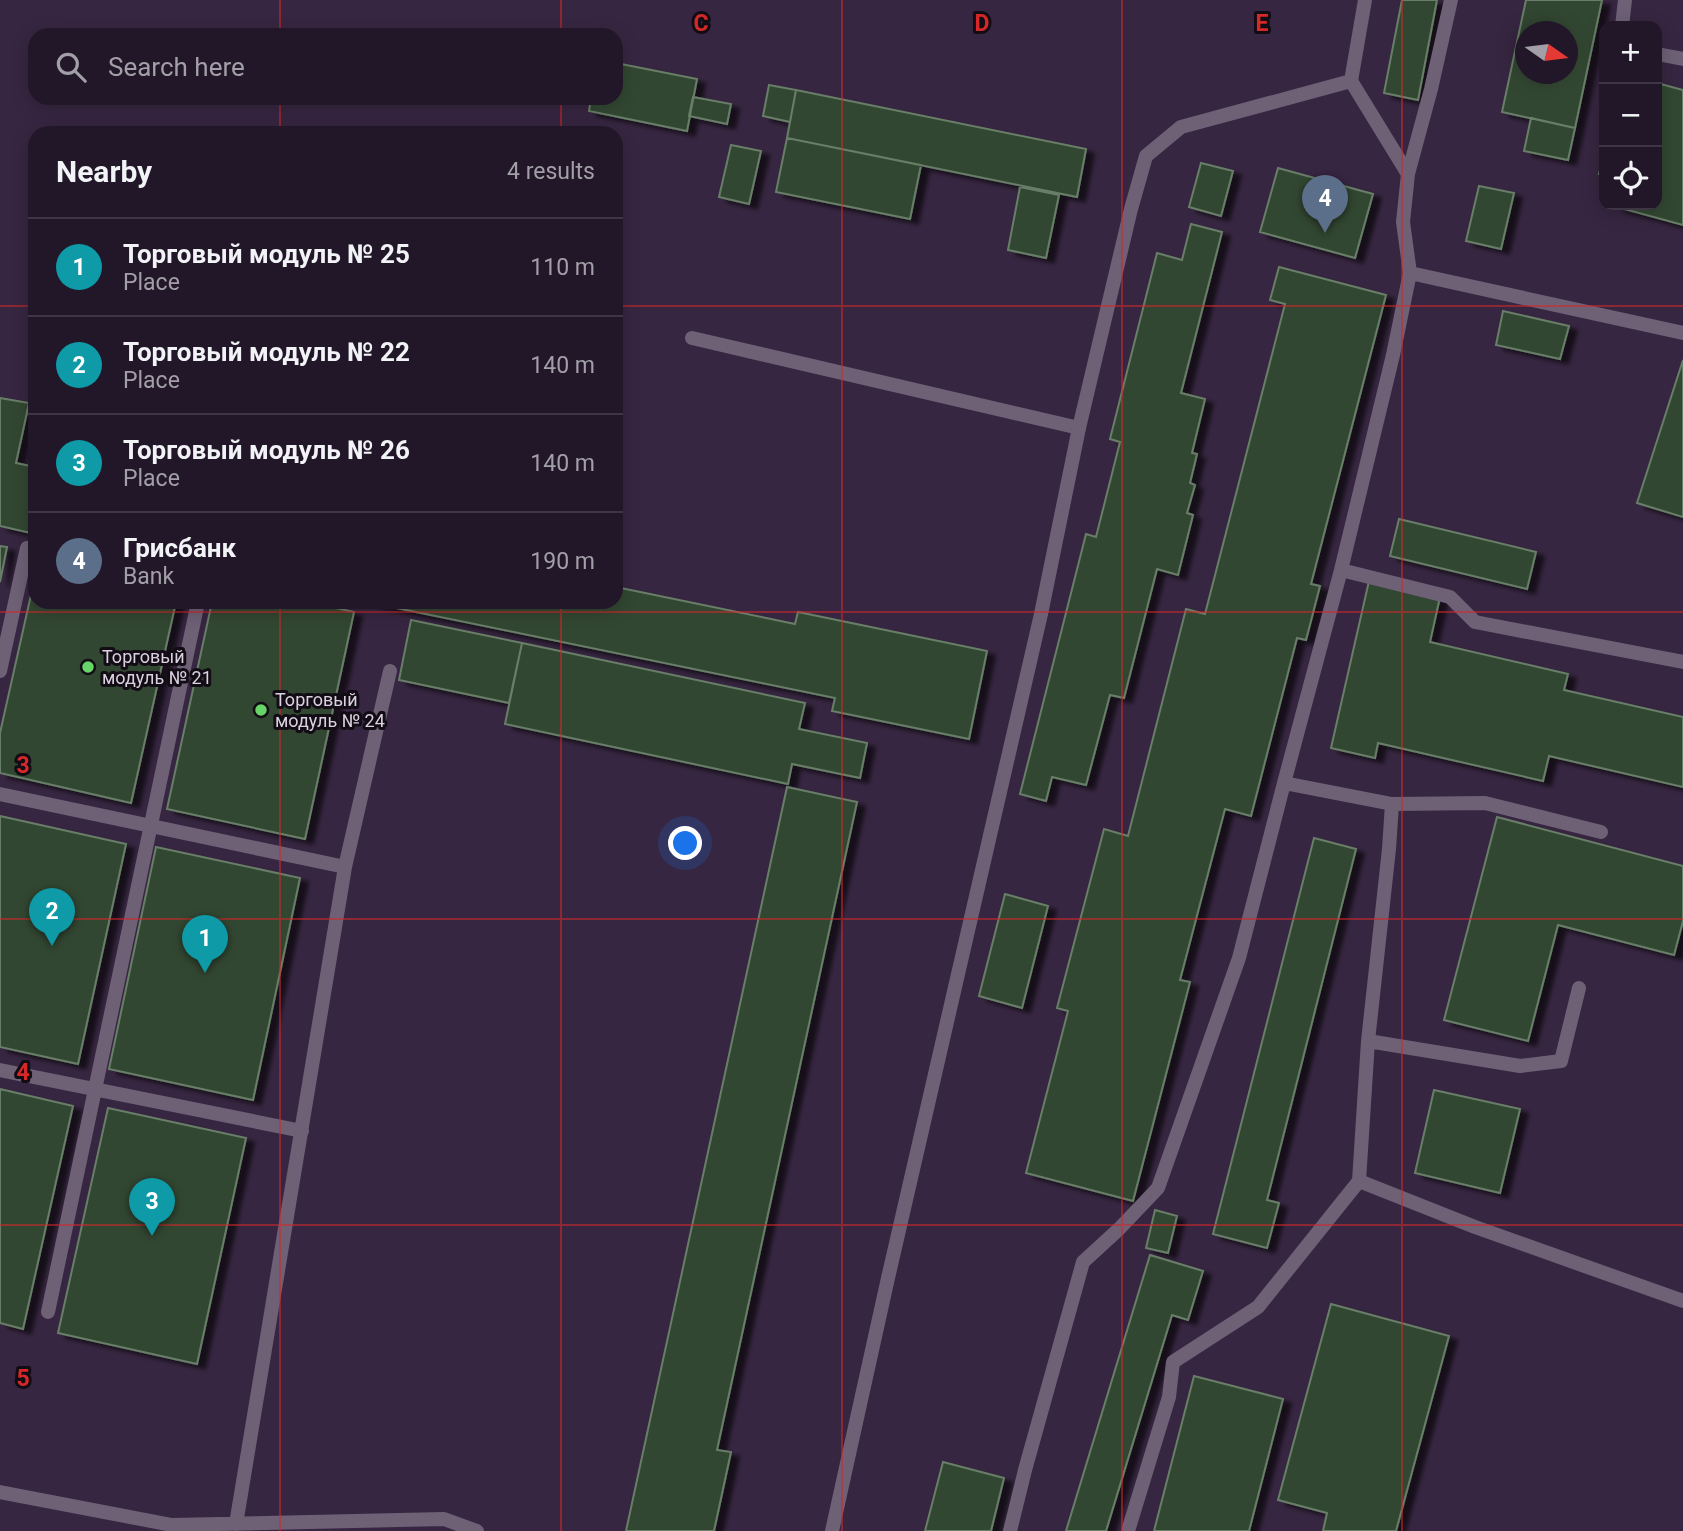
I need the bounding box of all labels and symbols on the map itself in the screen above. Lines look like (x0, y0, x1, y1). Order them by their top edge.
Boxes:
text: C (693, 10, 709, 37)
text: D (975, 10, 989, 37)
text: E (1256, 10, 1269, 37)
north arrow (1515, 21, 1578, 84)
pin: 4 (1302, 175, 1348, 233)
place label: Торговый модуль № 21 (102, 646, 212, 688)
marker: Торговый модуль № 21 (80, 659, 96, 675)
place label: Торговый модуль № 24 (275, 689, 385, 731)
marker: Торговый модуль № 24 (253, 702, 269, 718)
text: 3 (16, 752, 30, 779)
your location (668, 826, 702, 860)
pin: 2 (29, 888, 75, 946)
pin: 1 (182, 915, 228, 973)
text: 4 (16, 1059, 30, 1086)
pin: 3 (129, 1178, 175, 1236)
text: 5 (16, 1365, 30, 1392)

